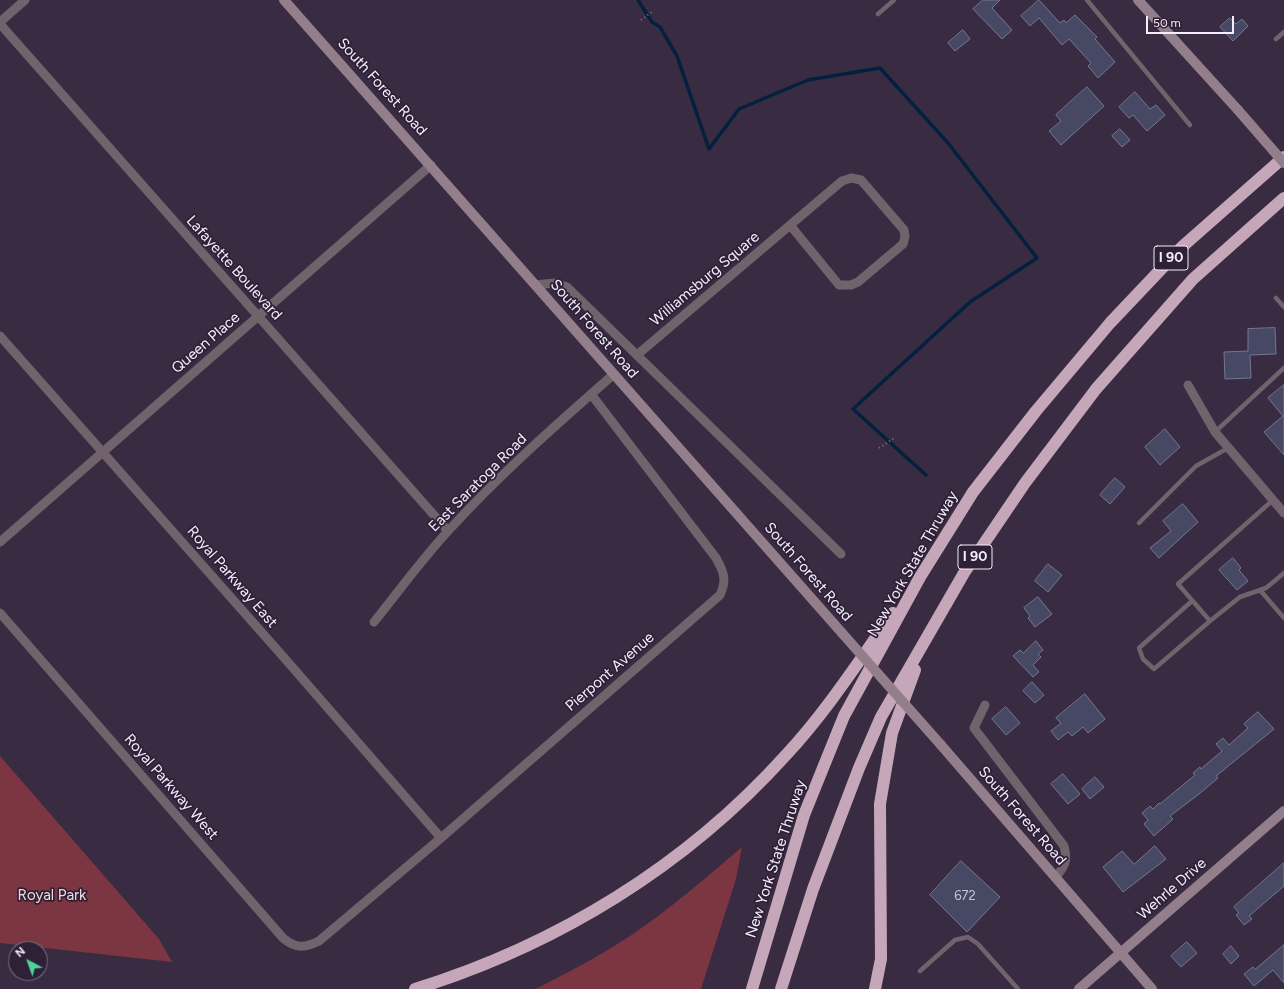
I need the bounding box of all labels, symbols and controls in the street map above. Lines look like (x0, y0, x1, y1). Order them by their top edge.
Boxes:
scale bar (1148, 8, 1236, 34)
text: 50 m (1153, 16, 1181, 30)
street label: South Forest Road (334, 35, 430, 139)
street label: Lafayette Boulevard (182, 212, 286, 324)
street label: Williamsburg Square (647, 228, 763, 330)
road number: I 90 (1154, 246, 1188, 270)
street label: South Forest Road (546, 276, 642, 382)
street label: Queen Place (168, 309, 244, 377)
street label: East Saratoga Road (425, 430, 531, 536)
street label: New York State Thruway (864, 488, 962, 640)
street label: South Forest Road (760, 519, 856, 625)
street label: Royal Parkway East (183, 523, 281, 631)
road number: I 90 (958, 545, 992, 569)
street label: Pierpont Avenue (562, 629, 658, 715)
street label: Royal Parkway West (120, 730, 222, 844)
street label: South Forest Road (974, 763, 1070, 869)
street label: New York State Thruway (742, 778, 810, 940)
street label: Wehrle Drive (1134, 854, 1210, 924)
park label: Royal Park (18, 887, 86, 905)
house number: 672 (954, 888, 976, 904)
north arrow (8, 941, 48, 981)
text: N (13, 945, 28, 960)

